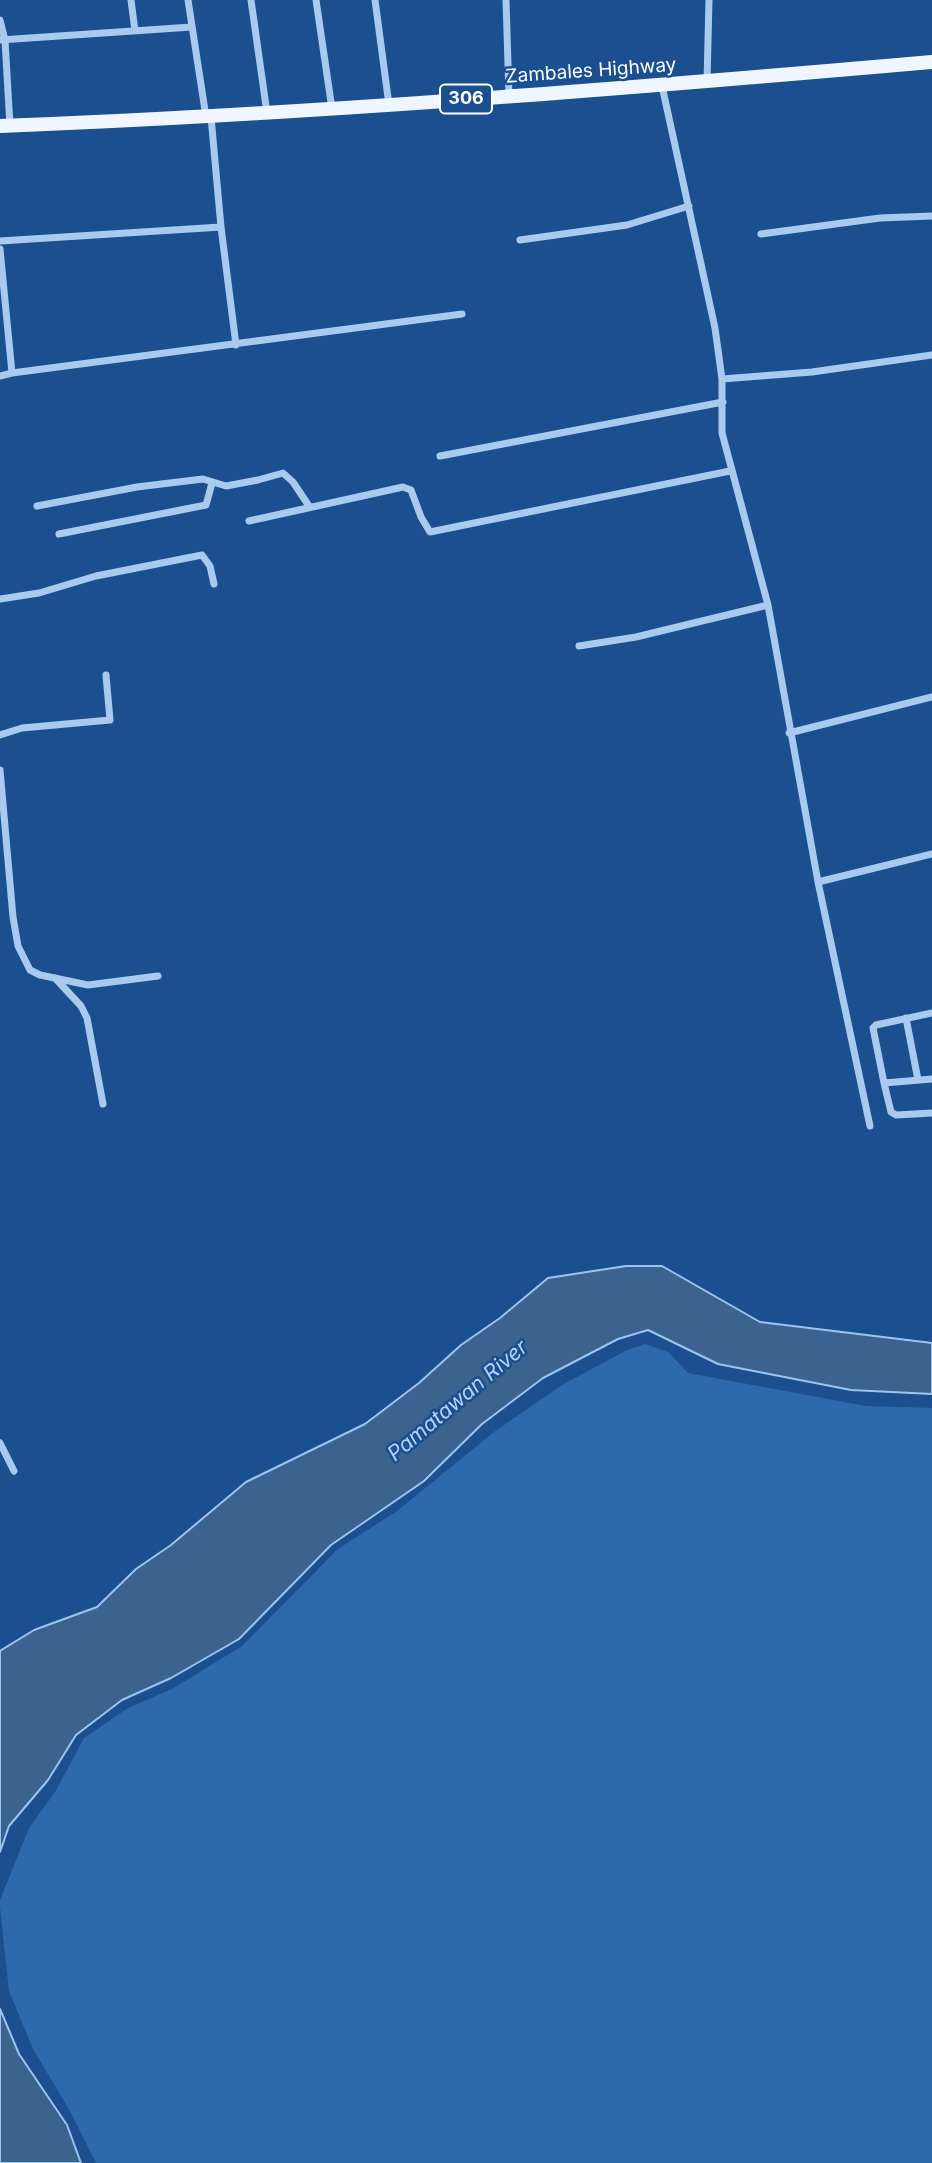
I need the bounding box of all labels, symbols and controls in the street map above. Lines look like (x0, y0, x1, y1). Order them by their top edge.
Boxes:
street label: Zambales Highway (505, 54, 677, 88)
road number: 306 (440, 84, 492, 114)
water label: Pamatawan River (383, 1335, 533, 1467)

